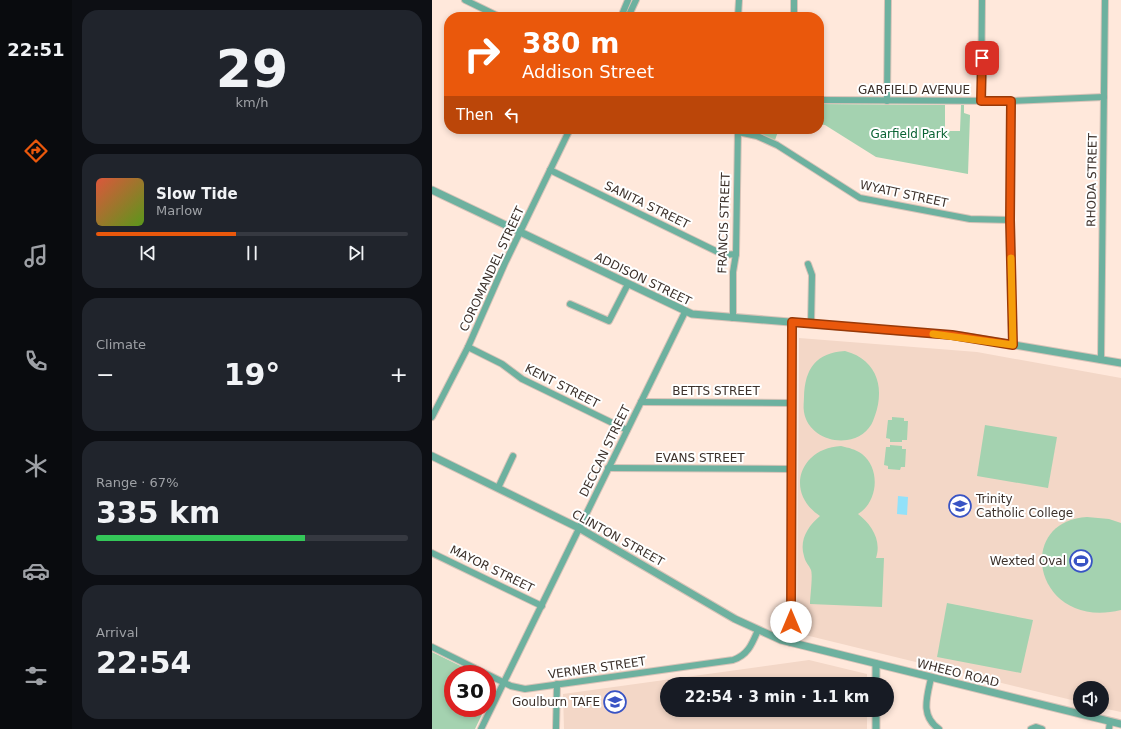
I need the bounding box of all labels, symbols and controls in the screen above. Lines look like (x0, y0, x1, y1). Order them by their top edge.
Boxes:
text: 380 m (522, 27, 619, 60)
icon: right (456, 28, 508, 80)
text: 22:51 (7, 39, 65, 60)
text: 29 (216, 39, 288, 99)
pin (965, 41, 999, 75)
icon: arrive (971, 47, 993, 69)
text: Addison Street (522, 61, 654, 82)
street label: GARFIELD AVENUE (858, 83, 970, 97)
text: km/h (236, 95, 268, 110)
icon: left (501, 104, 523, 126)
text: Then (456, 106, 493, 124)
park label: Garfield Park (870, 127, 948, 141)
street label: RHODA STREET (1084, 132, 1100, 227)
icon: directions (22, 137, 50, 165)
street label: FRANCIS STREET (715, 172, 733, 274)
street label: SANITA STREET (602, 178, 692, 232)
street label: WYATT STREET (859, 178, 950, 210)
text: Slow Tide (156, 185, 238, 203)
text: Marlow (156, 203, 203, 218)
street label: COROMANDEL STREET (457, 204, 527, 334)
icon: music (22, 242, 50, 270)
icon: previous (137, 242, 159, 264)
icon: pause (241, 242, 263, 264)
icon: next (345, 242, 367, 264)
street label: ADDISON STREET (592, 250, 694, 309)
text: Climate (96, 337, 146, 352)
icon: phone (22, 347, 50, 375)
text: 19° (224, 357, 280, 392)
street label: KENT STREET (523, 361, 602, 411)
text: − (96, 362, 114, 387)
text: + (390, 362, 408, 387)
street label: BETTS STREET (672, 384, 760, 398)
street label: DECCAN STREET (577, 402, 634, 499)
street label: EVANS STREET (655, 451, 745, 465)
icon: climate (22, 452, 50, 480)
text: Range · 67% (96, 475, 179, 490)
place label: Trinity Catholic College (975, 492, 1073, 520)
school or university icon: Trinity Catholic College (947, 493, 973, 519)
text: 335 km (96, 495, 220, 530)
street label: CLINTON STREET (570, 507, 667, 569)
street label: MAYOR STREET (448, 543, 537, 596)
sports icon: Wexted Oval (1068, 548, 1094, 574)
place label: Wexted Oval (990, 554, 1066, 568)
icon: car (22, 557, 50, 585)
position arrow (770, 601, 812, 643)
text: Arrival (96, 625, 138, 640)
text: 22:54 (96, 645, 192, 680)
street label: VERNER STREET (547, 654, 647, 682)
street label: WHEEO ROAD (915, 656, 1001, 690)
icon: filters (22, 662, 50, 690)
speed limit sign: 30 (444, 665, 496, 717)
map controls (1073, 681, 1109, 717)
button: sound (1073, 681, 1109, 717)
text: 22:54 · 3 min · 1.1 km (685, 688, 869, 706)
school or university icon: Goulburn TAFE (602, 689, 628, 715)
place label: Goulburn TAFE (512, 695, 600, 709)

